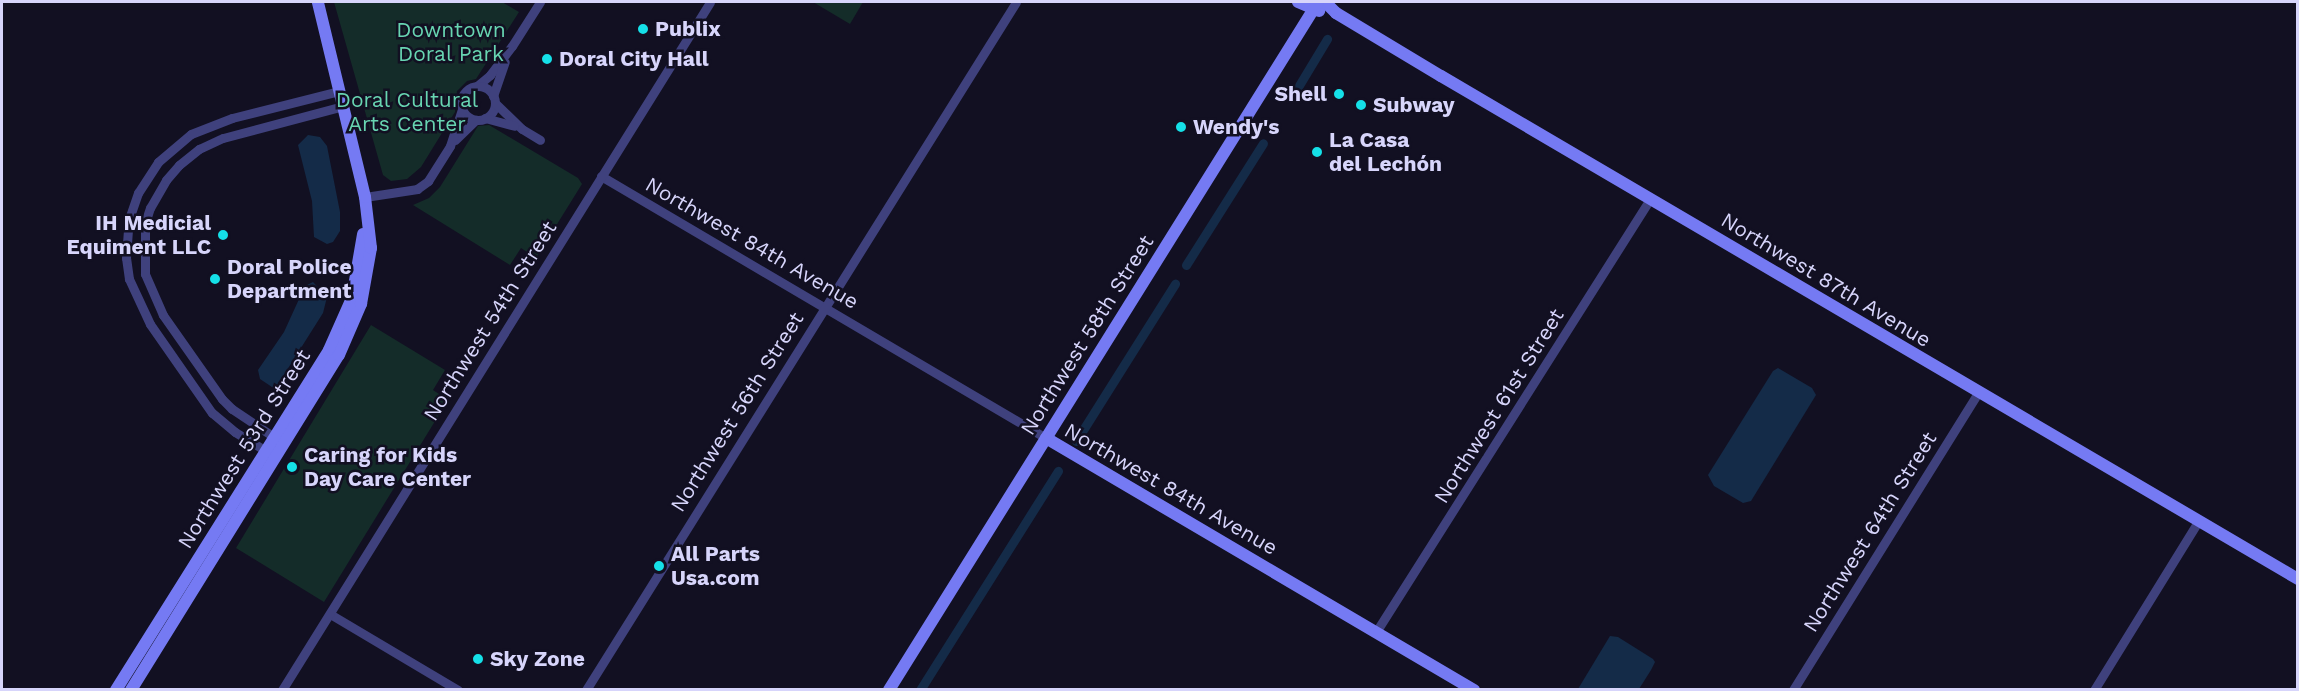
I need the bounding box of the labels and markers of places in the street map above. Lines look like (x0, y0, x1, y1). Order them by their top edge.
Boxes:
place label: Publix (655, 16, 721, 42)
marker: Publix (636, 22, 650, 36)
place label: Doral City Hall (559, 46, 709, 72)
marker: Doral City Hall (540, 52, 554, 66)
place label: Shell (1275, 81, 1327, 107)
marker: Shell (1332, 87, 1346, 101)
place label: Subway (1373, 92, 1454, 118)
marker: Subway (1354, 98, 1368, 112)
place label: Wendy's (1193, 114, 1279, 140)
marker: Wendy's (1174, 120, 1188, 134)
place label: La Casa del Lechón (1329, 127, 1442, 177)
marker: La Casa del Lechón (1310, 145, 1324, 159)
place label: IH Medicial Equiment LLC (66, 210, 211, 260)
marker: IH Medicial Equiment LLC (216, 228, 230, 242)
place label: Doral Police Department (227, 254, 352, 304)
marker: Doral Police Department (208, 272, 222, 286)
place label: Caring for Kids Day Care Center (304, 442, 472, 492)
marker: Caring for Kids Day Care Center (285, 460, 299, 474)
place label: All Parts Usa.com (671, 541, 760, 591)
marker: All Parts Usa.com (652, 559, 666, 573)
place label: Sky Zone (490, 646, 585, 672)
marker: Sky Zone (471, 652, 485, 666)

